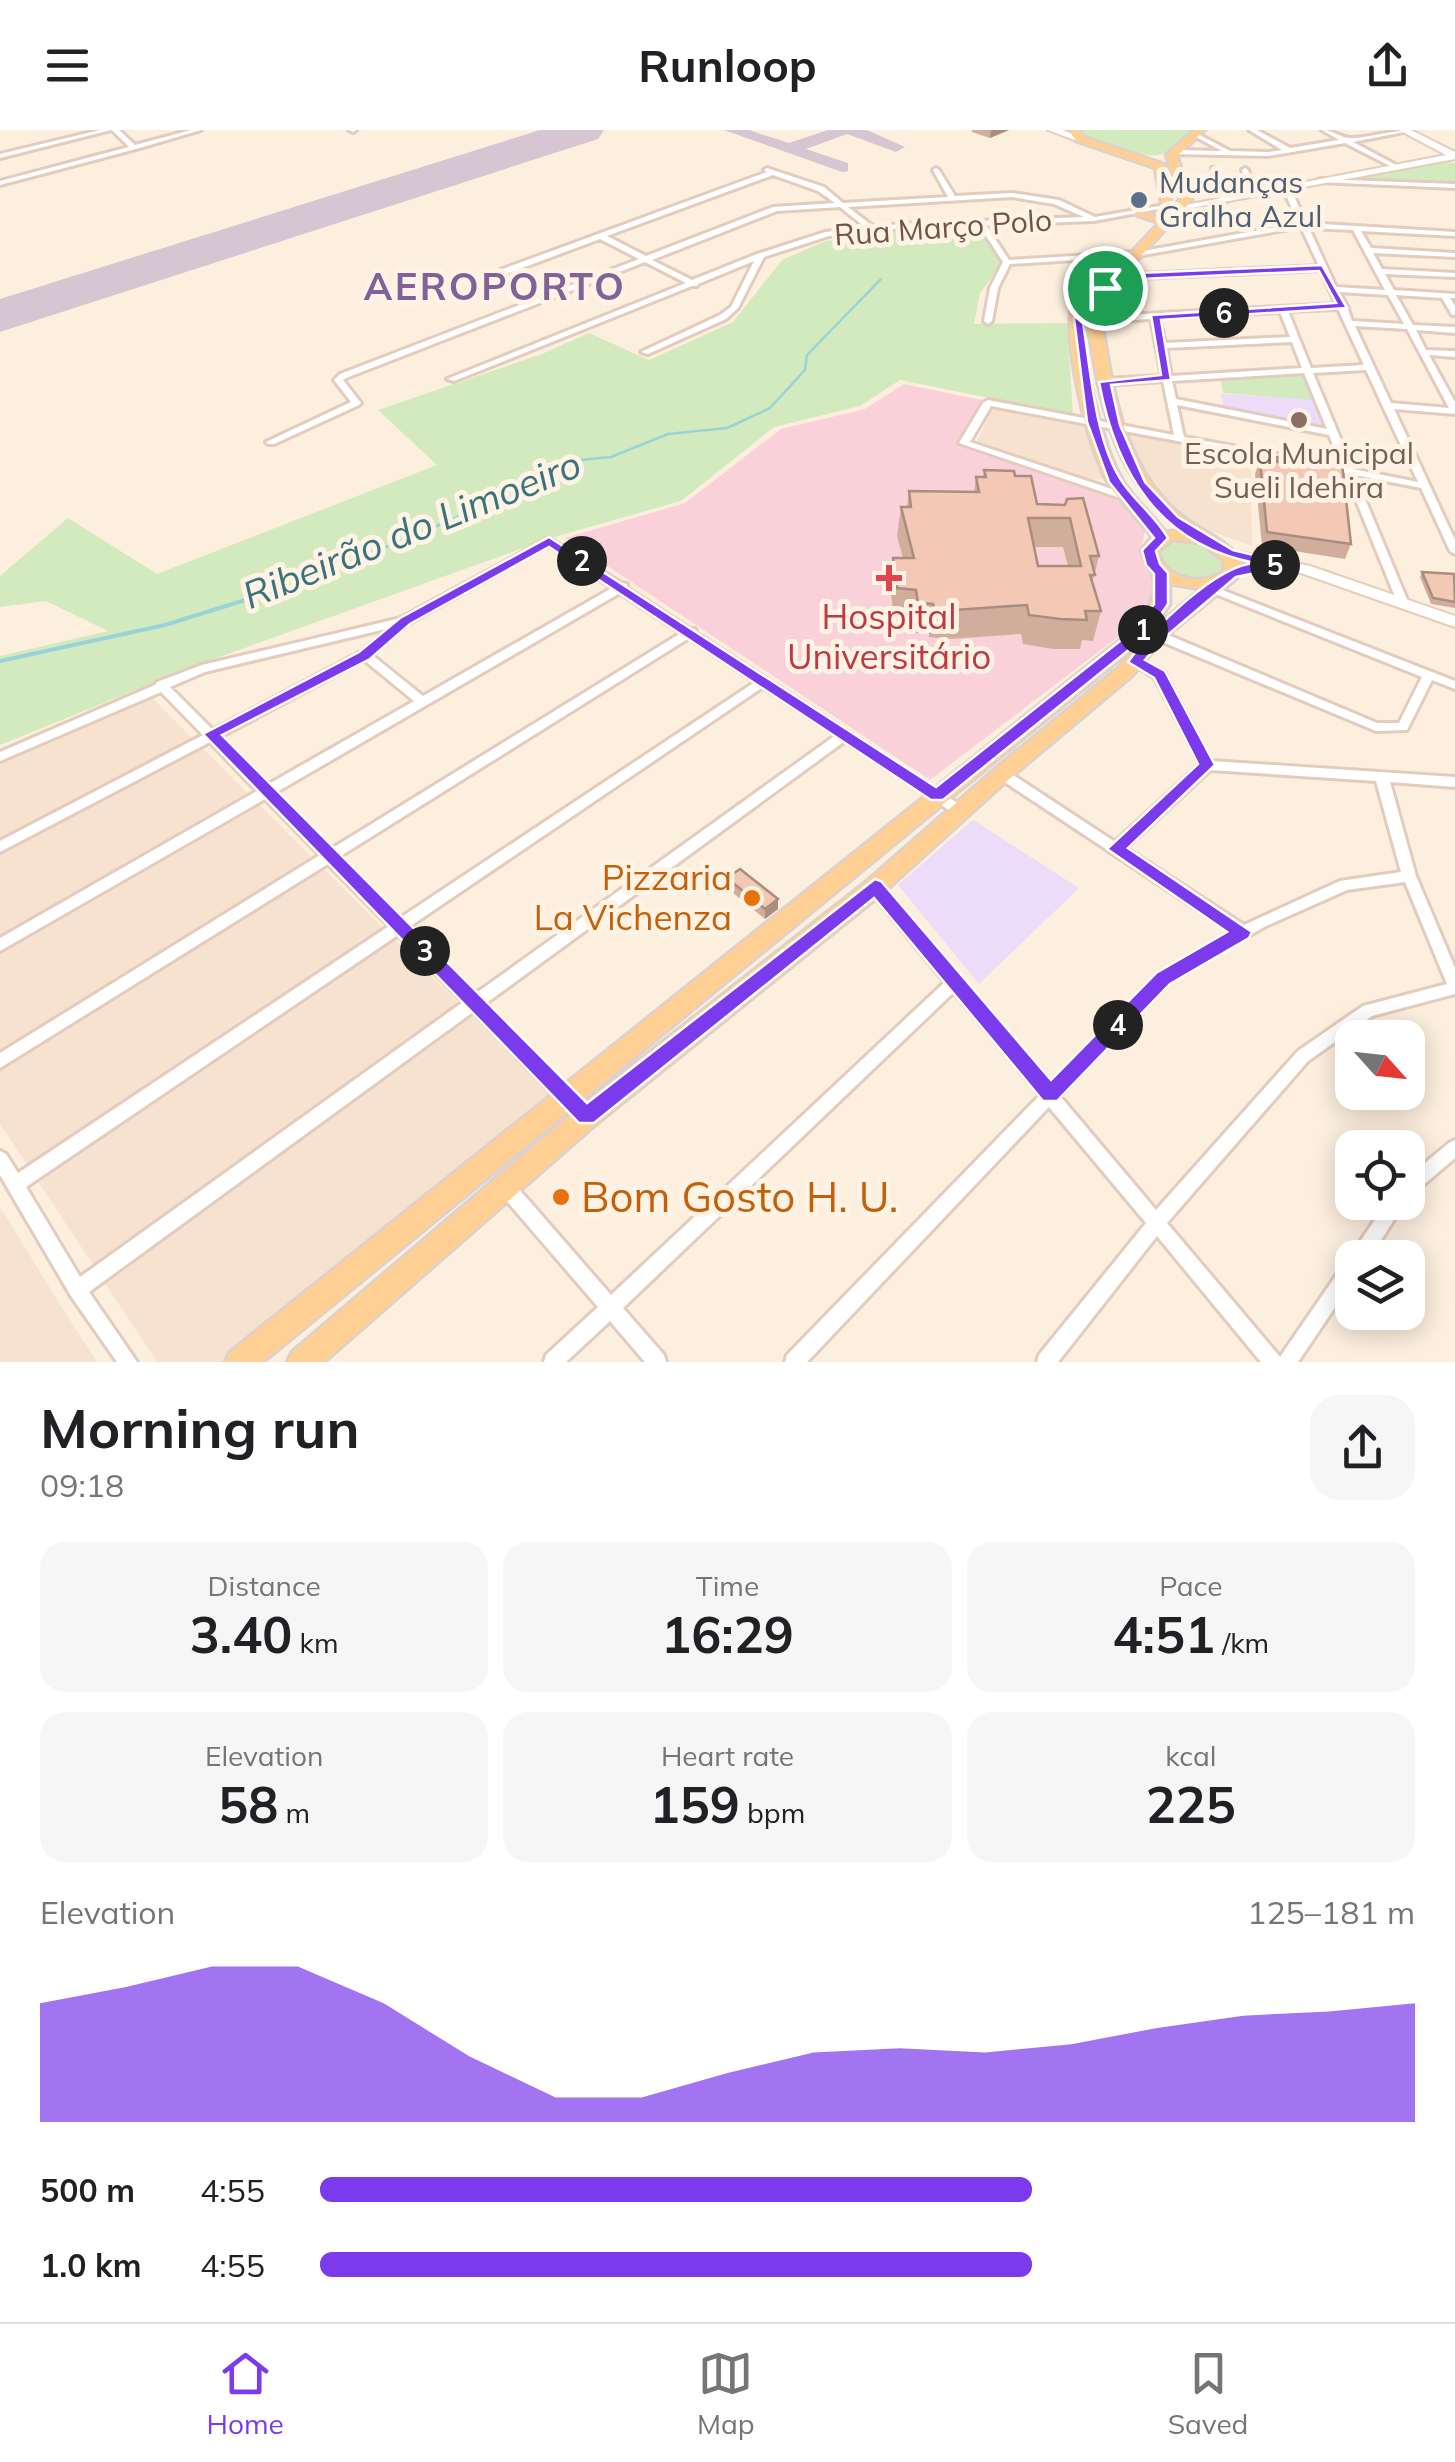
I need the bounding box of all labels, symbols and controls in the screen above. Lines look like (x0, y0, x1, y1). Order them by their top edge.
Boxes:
text: Runloop (638, 37, 817, 93)
icon: menu (40, 38, 95, 93)
icon: share (1360, 38, 1415, 93)
place label: Mudanças Gralha Azul (1159, 163, 1322, 235)
marker: Mudanças Gralha Azul (1128, 189, 1150, 211)
street label: Rua Março Polo (833, 200, 1053, 254)
pin (1063, 246, 1148, 331)
icon: arrive (1078, 261, 1133, 316)
district label: AEROPORTO (364, 262, 626, 310)
pin: 6 (1199, 288, 1249, 338)
text: 6 (1216, 295, 1232, 330)
marker: Escola Municipal Sueli Idehira (1288, 409, 1310, 431)
place label: Escola Municipal Sueli Idehira (1184, 434, 1414, 506)
water label: Ribeirão do Limoeiro (236, 439, 588, 619)
pin: 2 (557, 536, 607, 586)
pin: 5 (1250, 540, 1300, 590)
text: 2 (574, 543, 590, 578)
text: 5 (1267, 547, 1283, 582)
marker: Hospital Universitário (876, 565, 902, 591)
place label: Hospital Universitário (787, 594, 991, 678)
pin: 1 (1118, 605, 1168, 655)
text: 1 (1135, 612, 1151, 647)
place label: Pizzaria La Vichenza (534, 855, 732, 939)
marker: Pizzaria La Vichenza (741, 887, 763, 909)
pin: 3 (400, 926, 450, 976)
text: 3 (417, 933, 433, 968)
pin: 4 (1093, 1000, 1143, 1050)
text: 4 (1110, 1007, 1126, 1042)
north arrow (1335, 1020, 1425, 1110)
map controls (1335, 1020, 1425, 1330)
button: locate (1335, 1130, 1425, 1220)
place label: Bom Gosto H. U. (581, 1170, 898, 1223)
marker: Bom Gosto H. U. (550, 1186, 572, 1208)
button: layers (1335, 1240, 1425, 1330)
text: Morning run (40, 1393, 360, 1462)
button: share (1310, 1395, 1415, 1500)
text: 09:18 (40, 1465, 124, 1505)
text: Distance (208, 1568, 321, 1603)
text: Time (696, 1568, 759, 1603)
text: Pace (1159, 1568, 1222, 1603)
text: 3.40 (190, 1603, 292, 1666)
text: 16:29 (661, 1603, 794, 1666)
text: 4:51 (1113, 1603, 1215, 1666)
text: km (292, 1625, 339, 1660)
text: /km (1215, 1625, 1269, 1660)
text: Elevation (205, 1738, 323, 1773)
text: Heart rate (661, 1738, 794, 1773)
text: kcal (1165, 1738, 1216, 1773)
text: 58 (218, 1773, 278, 1836)
text: 159 (650, 1773, 740, 1836)
text: 225 (1146, 1773, 1236, 1836)
text: m (278, 1795, 310, 1830)
text: bpm (740, 1795, 805, 1830)
text: Elevation (40, 1892, 175, 1932)
text: 125–181 m (1247, 1892, 1415, 1932)
text: 500 m (40, 2170, 135, 2210)
text: 4:55 (200, 2170, 265, 2210)
text: 1.0 km (40, 2245, 142, 2285)
text: 4:55 (200, 2245, 265, 2285)
tab: Home (207, 2346, 284, 2441)
tab: Map (697, 2346, 755, 2441)
tab: Saved (1168, 2346, 1248, 2441)

